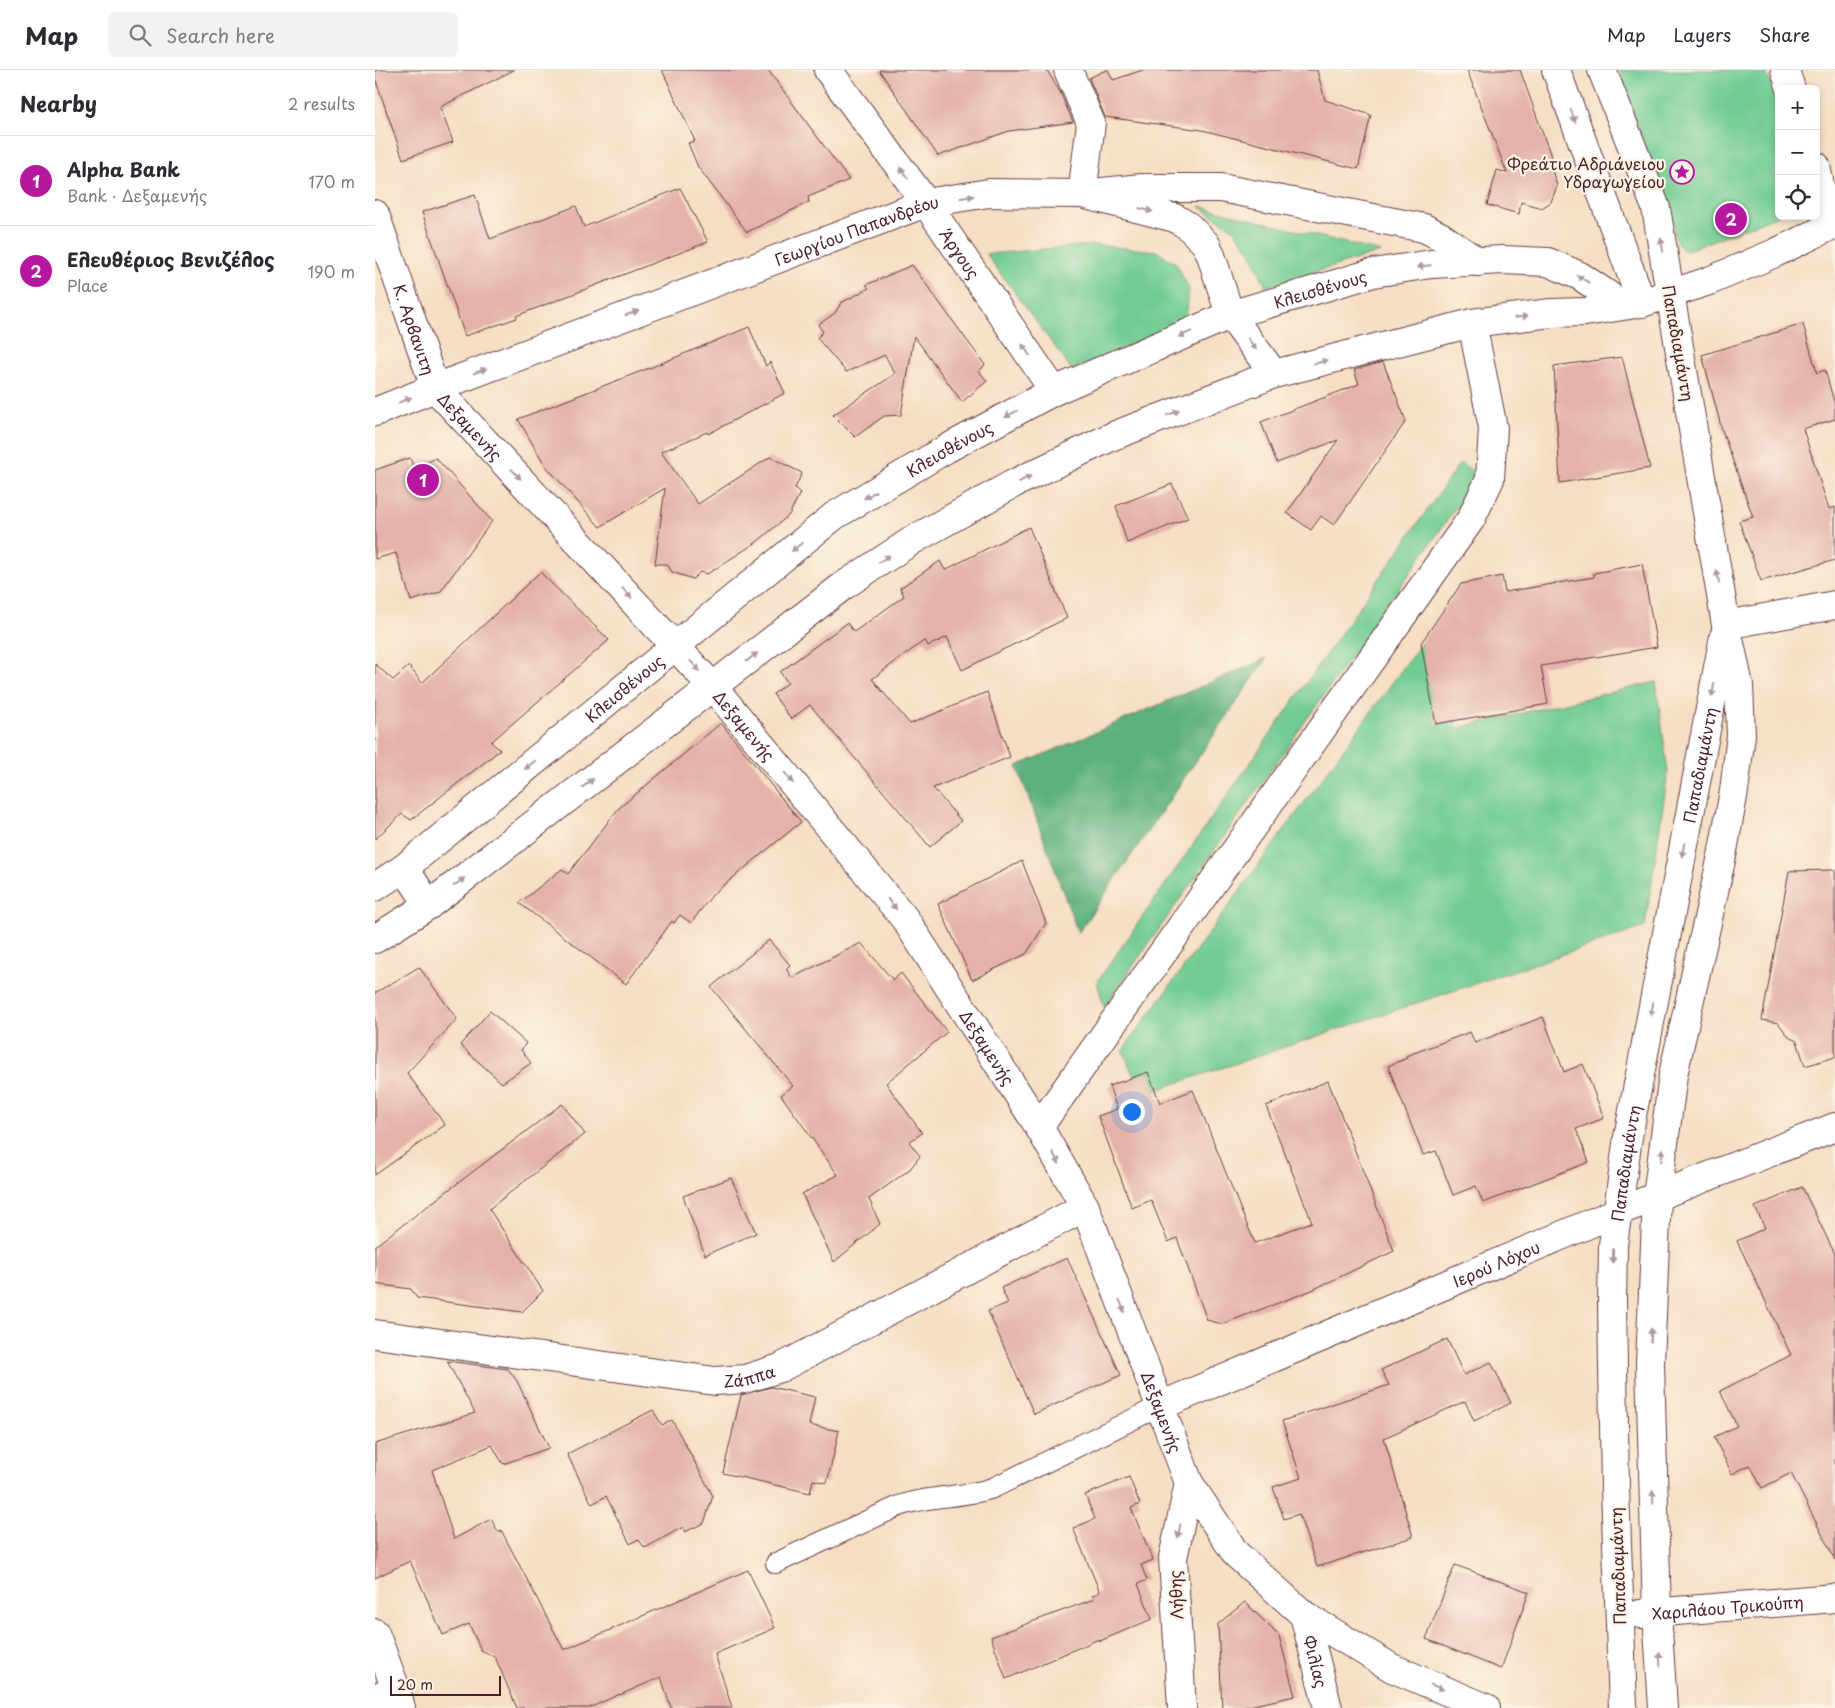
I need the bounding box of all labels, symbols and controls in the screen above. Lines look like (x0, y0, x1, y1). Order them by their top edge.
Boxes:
search box (108, 12, 458, 57)
text: Map (25, 17, 78, 53)
icon: search (126, 21, 154, 49)
text: Search here (166, 21, 275, 49)
text: Map (1607, 21, 1646, 48)
text: Layers (1674, 21, 1731, 48)
text: Share (1759, 21, 1810, 48)
map controls (1775, 85, 1820, 220)
button: + (1775, 85, 1820, 130)
text: Nearby (20, 87, 97, 119)
text: 2 results (288, 91, 355, 115)
one-way arrow (1570, 108, 1577, 123)
button: − (1775, 130, 1820, 175)
place label: Φρεάτιο Αδριάνειου Υδραγωγείου (1507, 151, 1665, 193)
text: Alpha Bank (67, 155, 180, 183)
place icon: Φρεάτιο Αδριάνειου Υδραγωγείου (1669, 159, 1695, 185)
one-way arrow (899, 167, 909, 180)
text: 1 (32, 169, 40, 193)
text: 170 m (309, 169, 355, 193)
button: locate (1775, 175, 1820, 220)
text: Bank · Δεξαμενής (67, 183, 207, 207)
street label: Γεωργίου Παπανδρέου (771, 189, 940, 271)
one-way arrow (959, 192, 975, 200)
pin: 2 (1715, 200, 1747, 238)
one-way arrow (1138, 207, 1153, 215)
street label: Άργους (934, 223, 986, 283)
one-way arrow (1658, 237, 1666, 253)
text: Ελευθέριος Βενιζέλος (67, 245, 274, 273)
text: 2 (30, 259, 42, 283)
text: 190 m (307, 259, 355, 283)
one-way arrow (1416, 262, 1432, 270)
street label: Κλεισθένους (1271, 264, 1369, 314)
text: Place (67, 273, 108, 297)
one-way arrow (1576, 274, 1589, 283)
street label: Κ. Αρβανιτη (388, 281, 442, 378)
street label: Παπαδιαμάντη (1657, 283, 1701, 403)
one-way arrow (625, 309, 639, 317)
one-way arrow (1513, 313, 1529, 321)
one-way arrow (1177, 330, 1192, 338)
one-way arrow (1247, 337, 1257, 351)
one-way arrow (1021, 344, 1031, 357)
one-way arrow (1313, 358, 1328, 366)
one-way arrow (473, 367, 488, 375)
street label: Δεξαμενής (432, 387, 508, 466)
one-way arrow (398, 396, 413, 404)
one-way arrow (1166, 409, 1181, 417)
one-way arrow (1003, 410, 1018, 418)
street label: Κλεισθένους (901, 414, 997, 482)
pin: 1 (407, 461, 439, 499)
one-way arrow (510, 468, 522, 480)
one-way arrow (1018, 475, 1032, 483)
one-way arrow (863, 490, 876, 499)
one-way arrow (790, 542, 803, 553)
one-way arrow (877, 554, 890, 564)
one-way arrow (1713, 568, 1721, 584)
one-way arrow (621, 587, 633, 599)
street label: Κλεισθένους (579, 648, 669, 728)
one-way arrow (745, 652, 759, 662)
one-way arrow (689, 660, 701, 672)
one-way arrow (1709, 682, 1717, 698)
street label: Δεξαμενής (708, 685, 781, 766)
street label: Παπαδιαμάντη (1676, 705, 1722, 825)
one-way arrow (524, 759, 537, 770)
one-way arrow (783, 772, 794, 785)
one-way arrow (581, 778, 594, 789)
one-way arrow (1679, 842, 1687, 857)
one-way arrow (452, 877, 466, 887)
one-way arrow (887, 897, 898, 910)
one-way arrow (1648, 1001, 1656, 1017)
street label: Δεξαμενής (954, 1005, 1021, 1090)
your location (1119, 1099, 1145, 1125)
street label: Παπαδιαμάντη (1604, 1103, 1646, 1223)
one-way arrow (1658, 1147, 1666, 1163)
one-way arrow (1052, 1151, 1061, 1164)
street label: Ιερού Λόχου (1449, 1234, 1543, 1293)
one-way arrow (1609, 1248, 1617, 1264)
one-way arrow (1119, 1298, 1126, 1313)
one-way arrow (1647, 1326, 1655, 1342)
street label: Ζάππα (723, 1358, 778, 1392)
street label: Δεξαμενής (1136, 1368, 1189, 1456)
one-way arrow (1649, 1489, 1657, 1505)
street label: Παπαδιαμάντη (1603, 1507, 1631, 1625)
one-way arrow (1175, 1523, 1183, 1538)
street label: Λήθης (1162, 1570, 1188, 1620)
street label: Χαριλάου Τρικούπη (1651, 1589, 1804, 1625)
street label: Φιλίας (1298, 1633, 1334, 1690)
one-way arrow (1656, 1651, 1664, 1667)
scale bar (390, 1673, 501, 1696)
text: 20 m (397, 1674, 433, 1695)
one-way arrow (1430, 1684, 1444, 1692)

